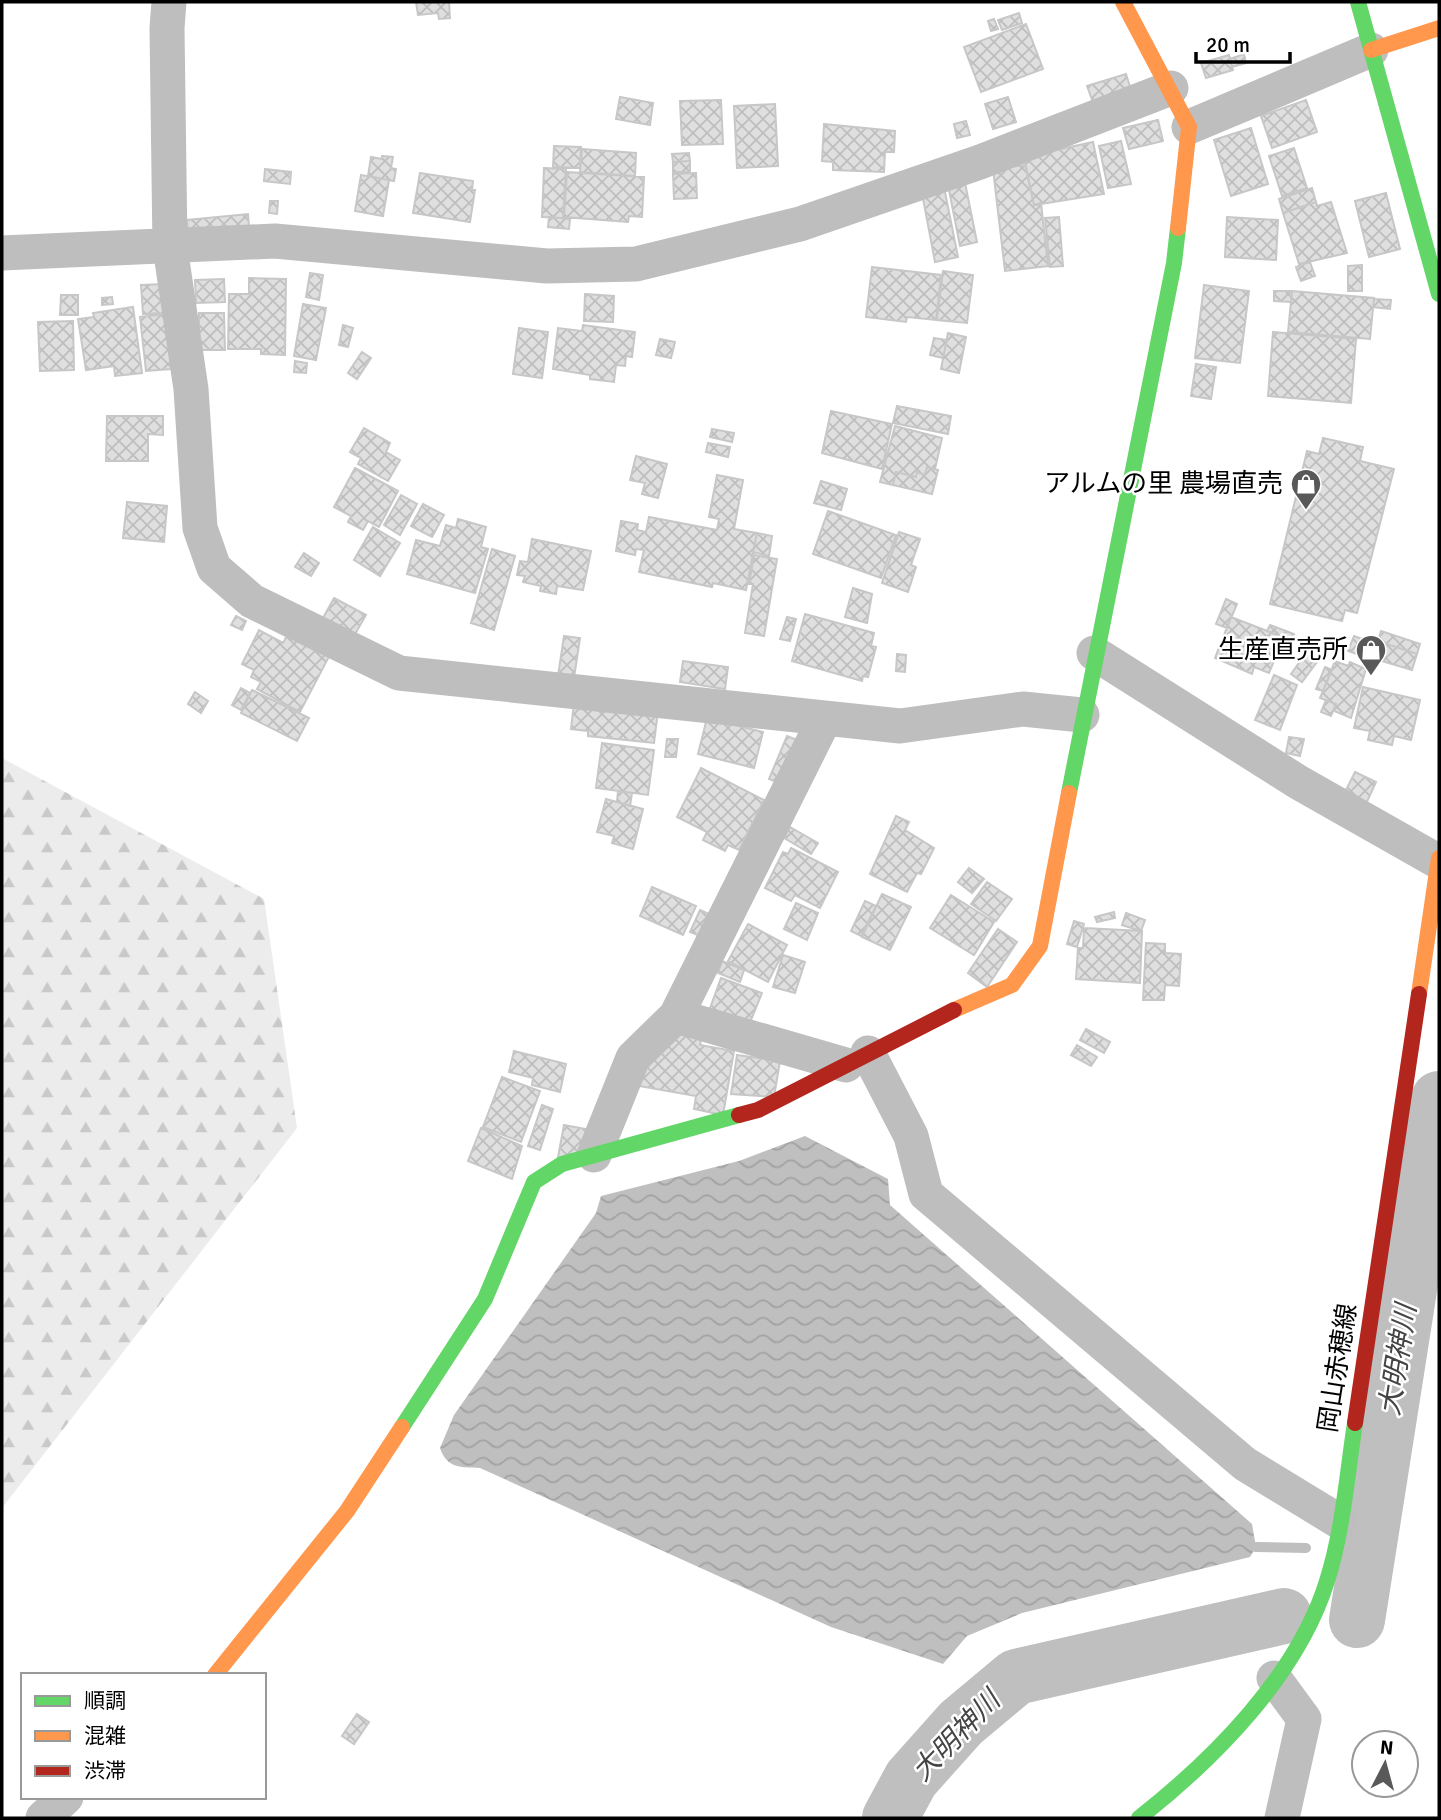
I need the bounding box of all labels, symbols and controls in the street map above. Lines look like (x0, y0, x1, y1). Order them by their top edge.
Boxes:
scale bar (1196, 21, 1290, 65)
text: 20 m (1206, 32, 1250, 58)
shop icon: アルムの里 農場直売 (1289, 467, 1323, 511)
place label: アルムの里 農場直売 (1044, 468, 1283, 500)
shop icon: 生産直売所 (1354, 633, 1388, 677)
place label: 生産直売所 (1218, 634, 1348, 666)
water label: 大明神川 (1372, 1299, 1424, 1418)
street label: 岡山赤穂線 (1312, 1301, 1364, 1435)
legend (21, 1673, 266, 1799)
water label: 大明神川 (905, 1682, 1009, 1788)
text: 順調 (84, 1688, 126, 1714)
text: 混雑 (84, 1723, 126, 1749)
north arrow (1350, 1729, 1420, 1799)
text: N (1379, 1735, 1394, 1761)
text: 渋滞 (84, 1758, 126, 1784)

